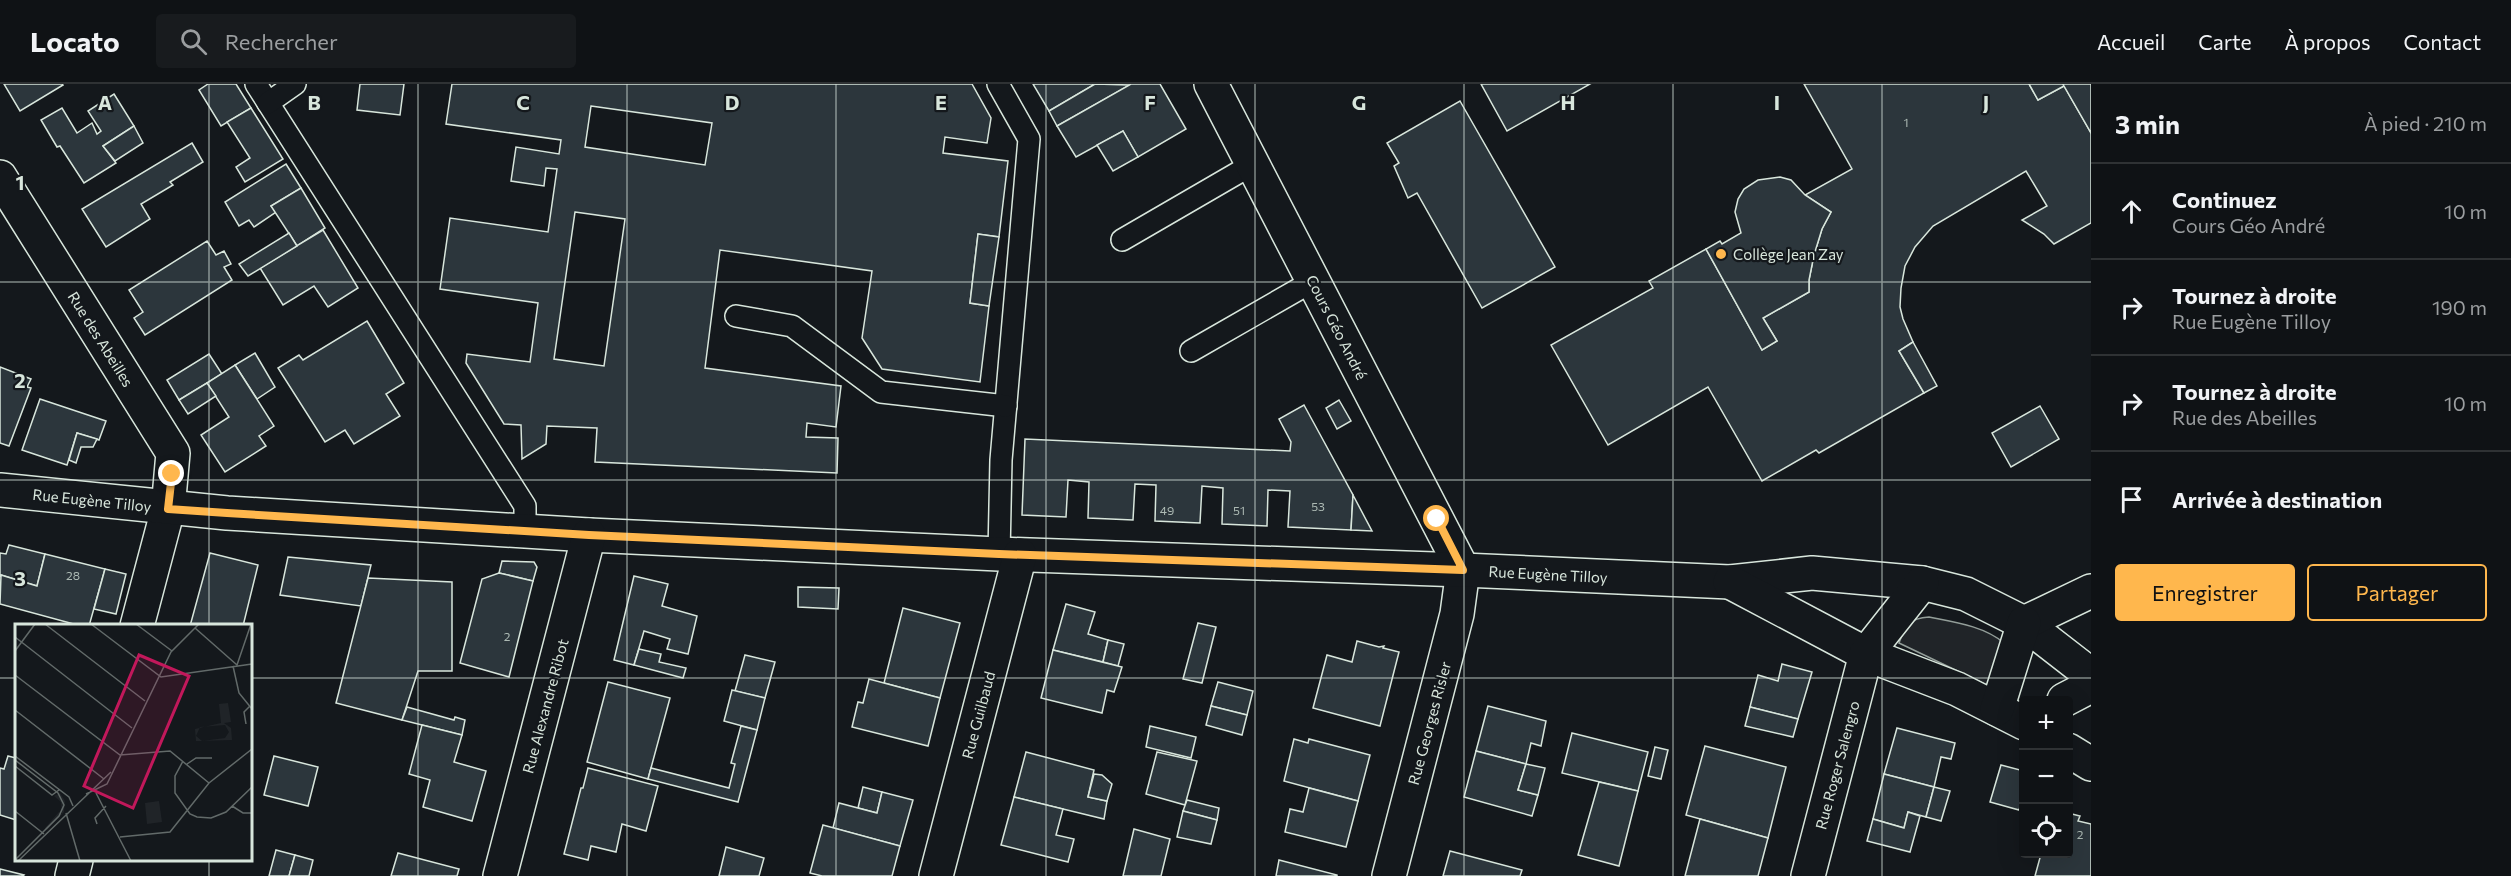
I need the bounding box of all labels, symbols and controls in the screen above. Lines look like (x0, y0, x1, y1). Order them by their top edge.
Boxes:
search box (156, 14, 576, 68)
text: Locato (30, 24, 120, 58)
icon: search (177, 25, 210, 58)
text: Rechercher (225, 28, 338, 55)
text: Accueil (2097, 29, 2165, 54)
text: Carte (2198, 29, 2252, 54)
text: À propos (2285, 29, 2370, 54)
text: Contact (2403, 29, 2481, 54)
text: A (98, 90, 112, 114)
text: B (307, 90, 321, 114)
text: C (516, 90, 530, 114)
text: D (725, 90, 739, 114)
text: E (935, 90, 947, 114)
text: F (1144, 90, 1156, 114)
text: G (1352, 90, 1366, 114)
text: H (1561, 90, 1576, 114)
text: I (1774, 90, 1780, 114)
text: J (1983, 90, 1989, 114)
text: 3 min (2115, 108, 2180, 139)
text: À pied · 210 m (2364, 111, 2487, 135)
house number: 1 (1903, 115, 1909, 129)
text: 1 (15, 170, 25, 194)
text: Continuez (2172, 186, 2277, 213)
icon: ahead (2115, 195, 2148, 228)
text: 10 m (2444, 199, 2487, 223)
text: Cours Géo André (2172, 213, 2325, 237)
place label: Collège Jean Zay (1733, 245, 1844, 263)
marker: Collège Jean Zay (1714, 247, 1728, 261)
street label: Cours Géo André (1303, 272, 1371, 382)
text: Tournez à droite (2172, 282, 2337, 309)
street label: Rue des Abeilles (65, 288, 138, 390)
icon: right (2115, 291, 2148, 324)
text: 190 m (2432, 295, 2487, 319)
text: Rue Eugène Tilloy (2172, 309, 2331, 333)
text: 2 (14, 368, 26, 392)
text: Tournez à droite (2172, 378, 2337, 405)
icon: right (2115, 387, 2148, 420)
text: 10 m (2444, 391, 2487, 415)
text: Rue des Abeilles (2172, 405, 2317, 429)
route end (158, 460, 184, 486)
icon: arrive (2115, 483, 2148, 516)
street label: Rue Eugène Tilloy (32, 485, 152, 515)
text: Arrivée à destination (2172, 486, 2382, 513)
house number: 53 (1311, 499, 1325, 513)
house number: 49 (1160, 503, 1174, 517)
house number: 51 (1233, 503, 1245, 517)
route start (1423, 505, 1449, 531)
street label: Rue Eugène Tilloy (1488, 562, 1608, 586)
button: Enregistrer (2115, 564, 2295, 621)
button: Partager (2307, 564, 2487, 621)
text: 3 (14, 566, 26, 590)
house number: 28 (66, 568, 80, 582)
inset map (15, 624, 252, 861)
house number: 2 (504, 629, 511, 643)
street label: Rue Alexandre Ribot (518, 637, 572, 775)
street label: Rue Georges Risler (1404, 659, 1454, 787)
street label: Rue Guilbaud (958, 669, 998, 761)
map controls (2019, 696, 2073, 858)
button: + (2019, 696, 2073, 750)
street label: Rue Roger Salengro (1811, 699, 1863, 831)
button: − (2019, 750, 2073, 804)
button: locate (2019, 804, 2073, 858)
house number: 2 (2077, 827, 2084, 841)

